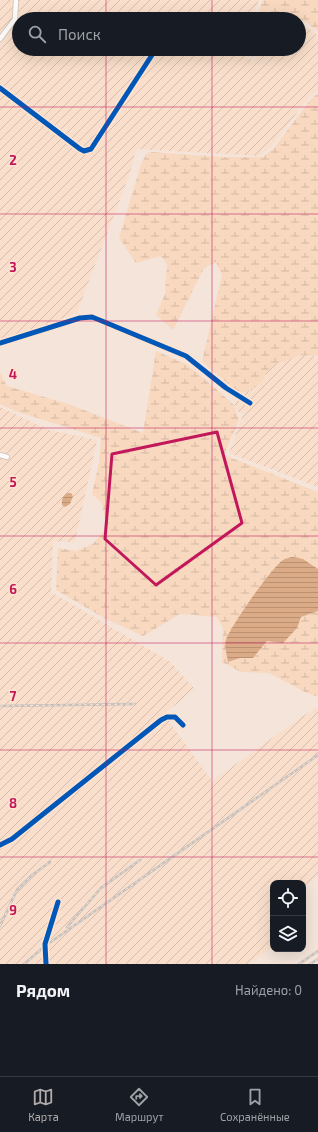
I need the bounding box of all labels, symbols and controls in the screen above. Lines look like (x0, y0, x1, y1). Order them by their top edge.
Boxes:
search box (12, 12, 306, 56)
icon: search (26, 23, 48, 45)
text: Поиск (58, 25, 101, 43)
text: 2 (9, 152, 17, 168)
text: 3 (9, 259, 17, 275)
text: 4 (9, 366, 17, 382)
text: 5 (9, 474, 17, 490)
text: 6 (9, 581, 17, 597)
text: 7 (10, 688, 17, 704)
text: 8 (9, 795, 17, 811)
map controls (270, 880, 306, 952)
button: locate (270, 880, 306, 916)
text: 9 (9, 902, 17, 918)
button: layers (270, 916, 306, 952)
text: Рядом (16, 980, 70, 1000)
text: Найдено: 0 (235, 982, 302, 998)
tab: Карта (28, 1086, 59, 1123)
tab: Маршрут (115, 1086, 164, 1123)
tab: Сохранённые (220, 1086, 290, 1123)

